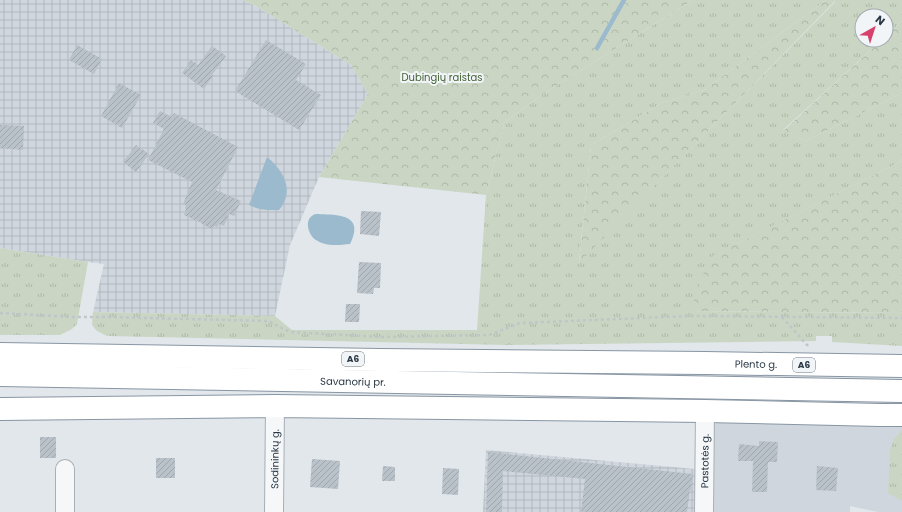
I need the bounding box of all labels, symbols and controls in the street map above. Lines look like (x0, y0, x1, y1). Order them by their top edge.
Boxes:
north arrow (854, 8, 894, 48)
text: N (872, 11, 889, 29)
park label: Dubingių raistas (401, 70, 483, 85)
road number: A6 (342, 352, 364, 366)
street label: Plento g. (735, 356, 777, 372)
road number: A6 (793, 358, 815, 372)
street label: Savanorių pr. (320, 374, 386, 390)
street label: Sodininkų g. (267, 429, 283, 489)
street label: Pastotės g. (697, 434, 713, 488)

